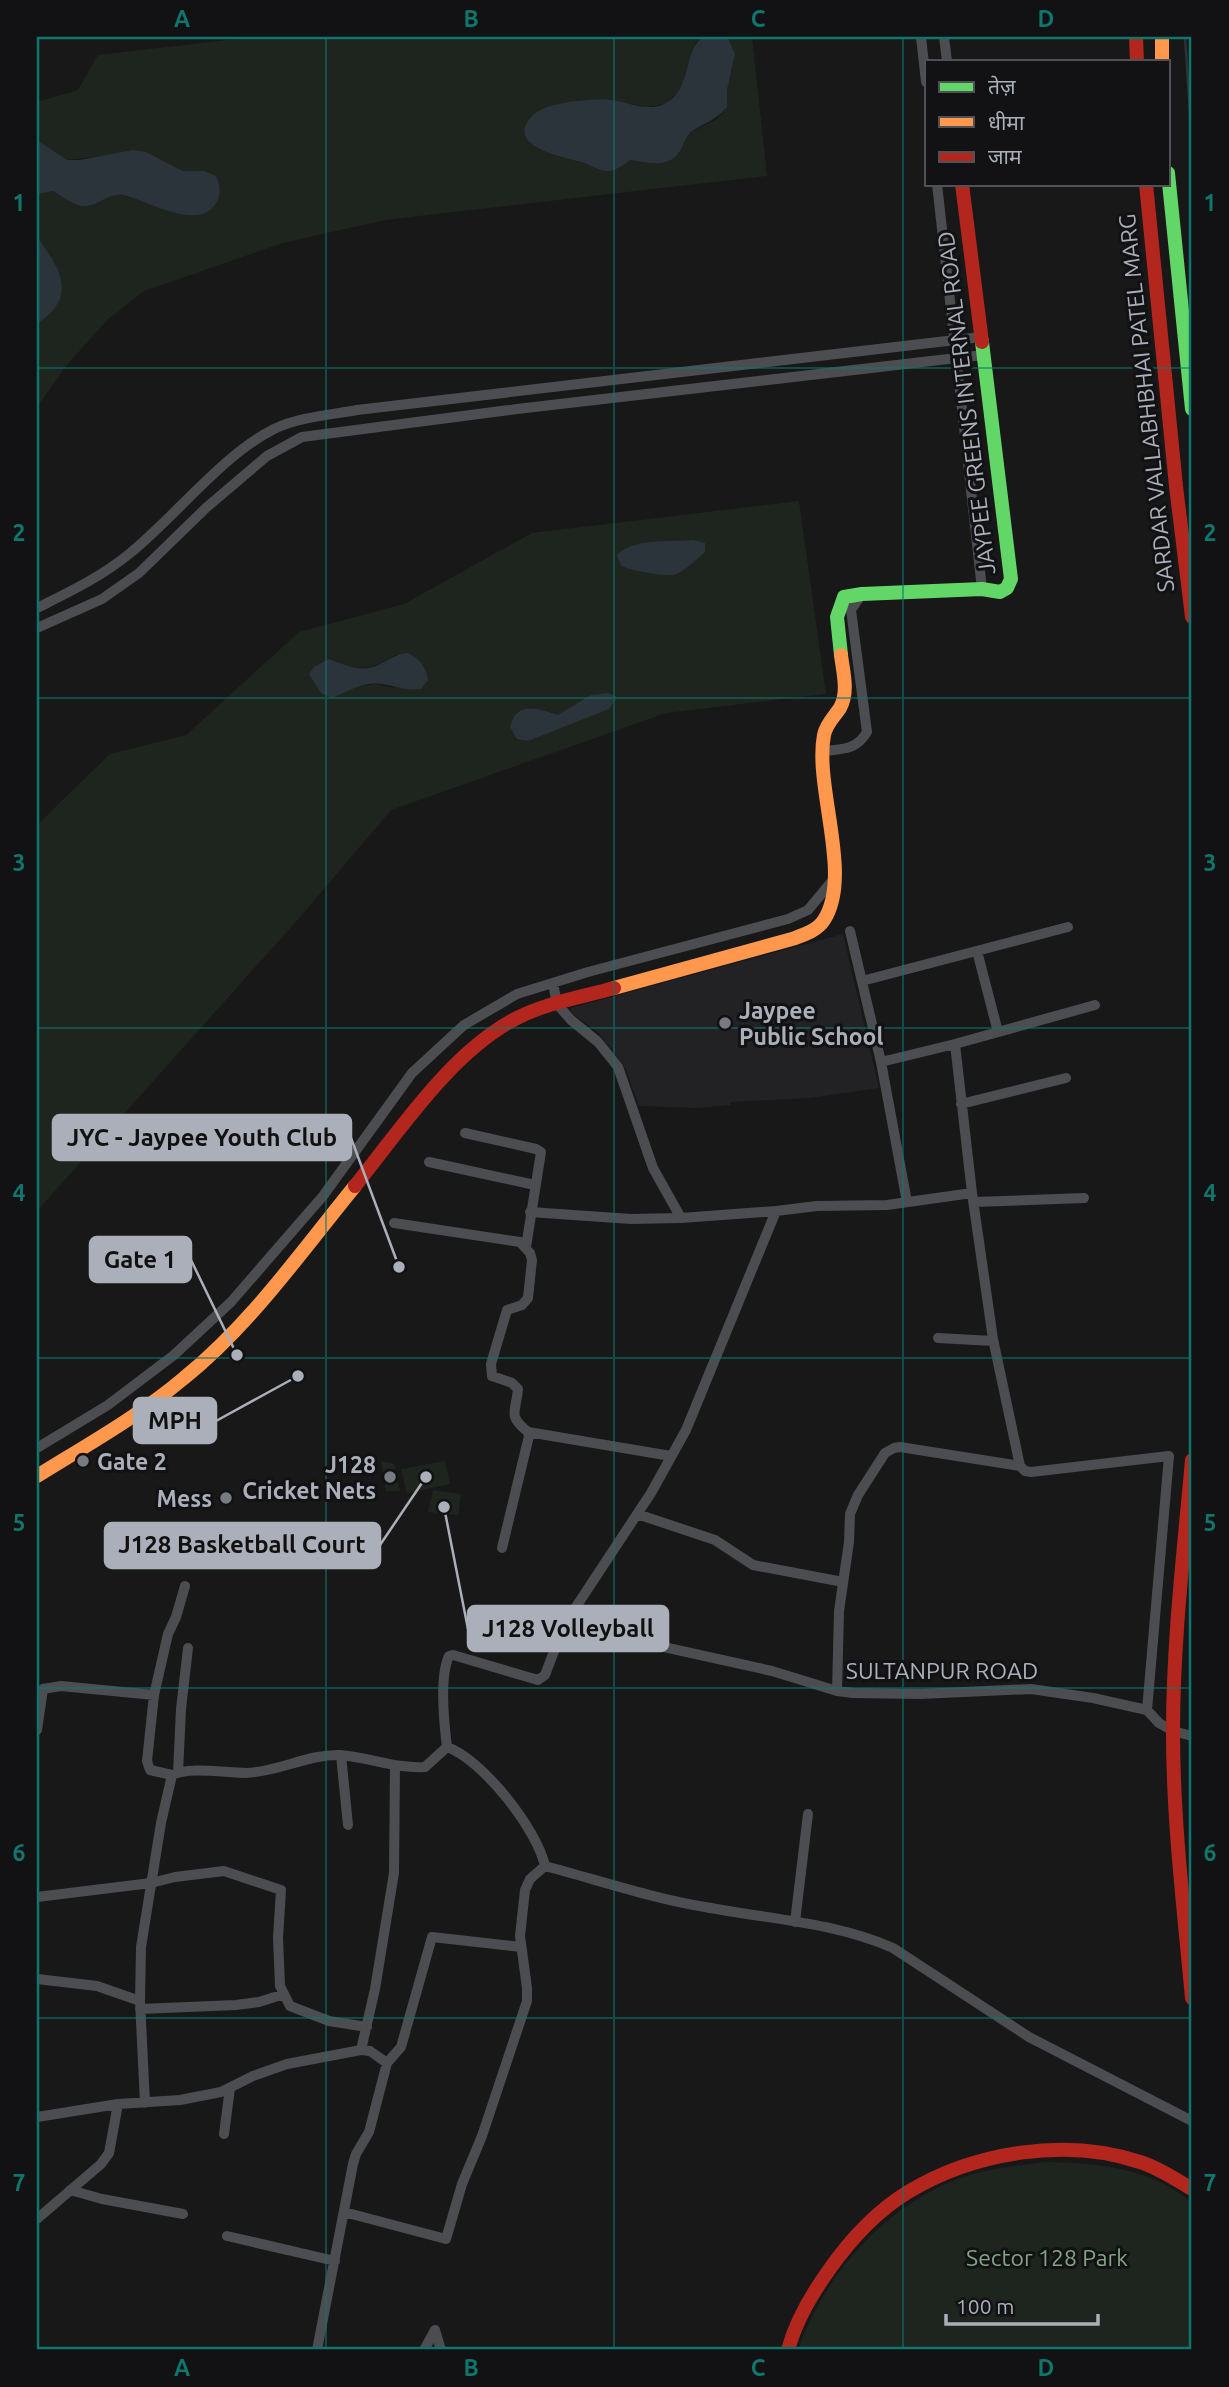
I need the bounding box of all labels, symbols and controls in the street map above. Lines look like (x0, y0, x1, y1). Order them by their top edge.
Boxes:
text: A (174, 6, 190, 31)
text: B (463, 6, 479, 31)
text: C (751, 6, 766, 31)
text: D (1038, 6, 1054, 31)
legend (925, 60, 1170, 186)
text: तेज़ (988, 74, 1016, 98)
text: धीमा (988, 110, 1025, 134)
text: जाम (988, 144, 1022, 168)
text: 1 (13, 190, 25, 215)
text: 1 (1204, 190, 1216, 215)
street label: SARDAR VALLABHBHAI PATEL MARG (1114, 213, 1178, 593)
street label: JAYPEE GREENS INTERNAL ROAD (933, 230, 999, 576)
text: 2 (13, 520, 25, 545)
text: 2 (1204, 520, 1216, 545)
text: 3 (13, 850, 25, 875)
text: 3 (1204, 850, 1216, 875)
place label: Jaypee Public School (739, 998, 883, 1049)
marker: Jaypee Public School (717, 1015, 733, 1031)
callout: JYC - Jaypee Youth Club (53, 1115, 351, 1160)
text: JYC - Jaypee Youth Club (67, 1124, 337, 1151)
text: 4 (13, 1180, 26, 1205)
text: 4 (1204, 1180, 1217, 1205)
callout: Gate 1 (90, 1237, 191, 1282)
text: Gate 1 (104, 1246, 176, 1273)
callout: MPH (134, 1398, 216, 1443)
text: MPH (148, 1407, 202, 1434)
place label: Gate 2 (97, 1449, 167, 1474)
place label: J128 Cricket Nets (242, 1452, 376, 1503)
marker: Gate 2 (75, 1453, 91, 1469)
marker: J128 Cricket Nets (382, 1469, 398, 1485)
place label: Mess (157, 1486, 212, 1511)
marker: Mess (218, 1490, 234, 1506)
text: 5 (13, 1510, 25, 1535)
text: 5 (1204, 1510, 1216, 1535)
callout: J128 Basketball Court (105, 1523, 380, 1568)
text: J128 Basketball Court (118, 1531, 366, 1558)
callout: J128 Volleyball (468, 1606, 668, 1651)
text: J128 Volleyball (482, 1615, 654, 1642)
street label: SULTANPUR ROAD (846, 1658, 1038, 1683)
text: 6 (13, 1840, 26, 1865)
text: 6 (1204, 1840, 1217, 1865)
text: 7 (13, 2170, 25, 2195)
text: 7 (1204, 2170, 1216, 2195)
park label: Sector 128 Park (966, 2245, 1128, 2270)
scale bar (946, 2282, 1098, 2326)
text: 100 m (956, 2294, 1014, 2318)
text: A (174, 2355, 190, 2380)
text: B (463, 2355, 479, 2380)
text: C (751, 2355, 766, 2380)
text: D (1038, 2355, 1054, 2380)

